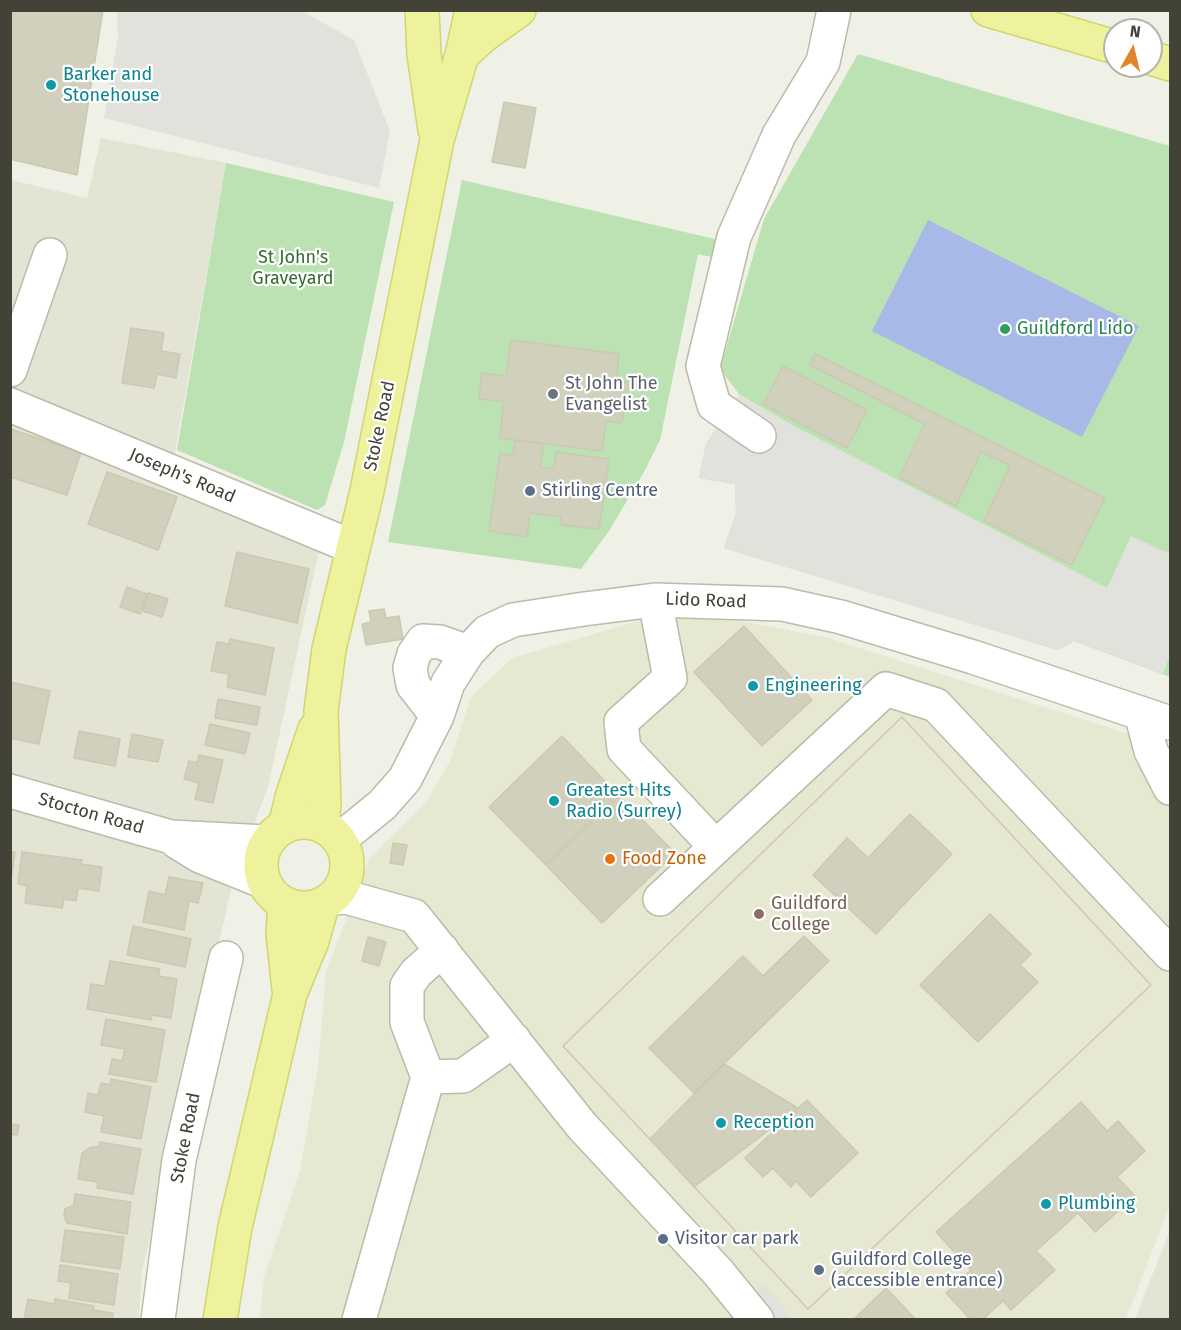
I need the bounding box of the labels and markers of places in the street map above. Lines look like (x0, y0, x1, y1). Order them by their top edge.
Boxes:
place label: Barker and Stonehouse (63, 64, 160, 106)
marker: Barker and Stonehouse (44, 78, 58, 92)
place label: Guildford Lido (1017, 318, 1133, 340)
marker: Guildford Lido (998, 322, 1012, 336)
place label: St John The Evangelist (565, 373, 658, 416)
marker: St John The Evangelist (546, 387, 560, 401)
place label: Stirling Centre (542, 480, 658, 502)
marker: Stirling Centre (523, 484, 537, 498)
place label: Engineering (765, 675, 862, 697)
marker: Engineering (746, 679, 760, 693)
place label: Greatest Hits Radio (Surrey) (566, 780, 682, 822)
marker: Greatest Hits Radio (Surrey) (547, 794, 561, 808)
place label: Food Zone (622, 848, 707, 870)
marker: Food Zone (603, 852, 617, 866)
place label: Guildford College (771, 893, 847, 936)
marker: Guildford College (752, 907, 766, 921)
place label: Reception (733, 1112, 815, 1134)
marker: Reception (714, 1116, 728, 1130)
place label: Plumbing (1058, 1193, 1135, 1215)
marker: Plumbing (1039, 1197, 1053, 1211)
place label: Visitor car park (675, 1228, 798, 1250)
marker: Visitor car park (656, 1232, 670, 1246)
place label: Guildford College (accessible entrance) (831, 1249, 1002, 1292)
marker: Guildford College (accessible entrance) (812, 1263, 826, 1277)

